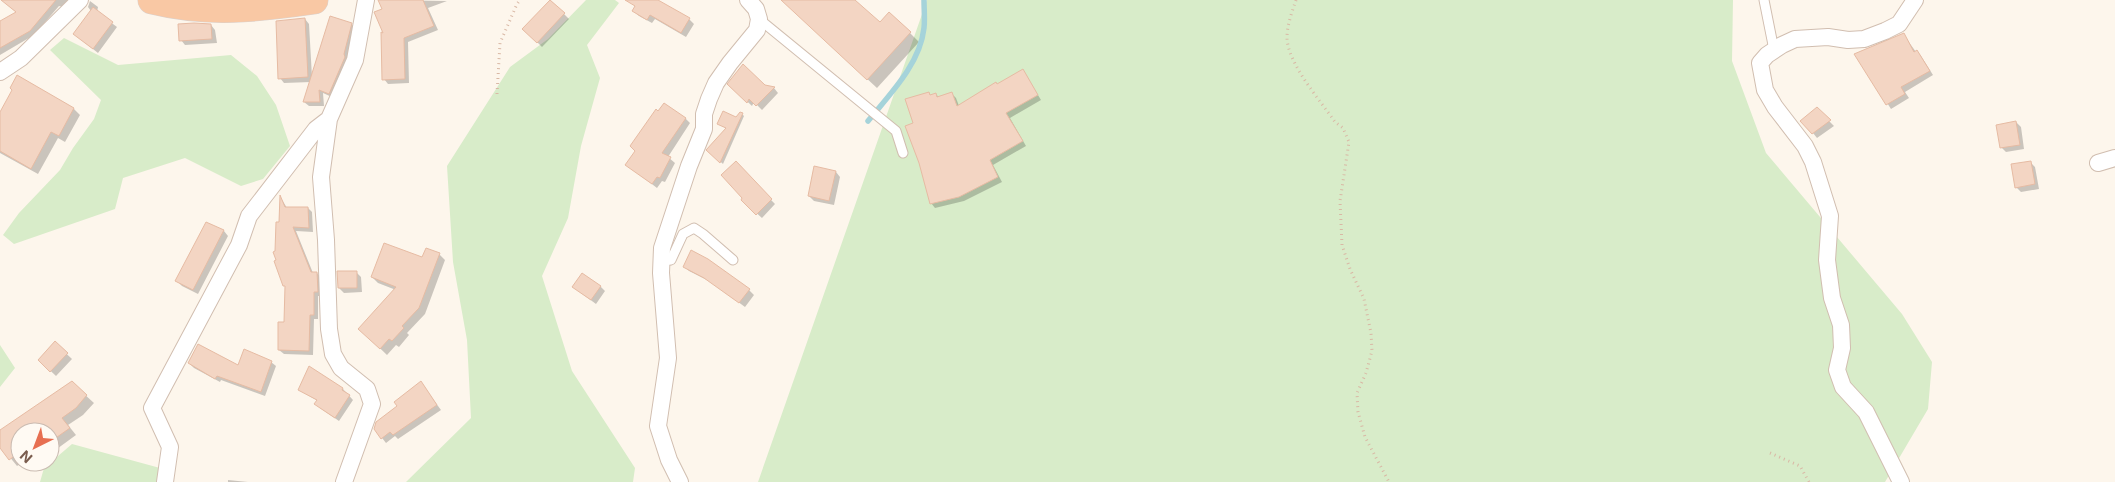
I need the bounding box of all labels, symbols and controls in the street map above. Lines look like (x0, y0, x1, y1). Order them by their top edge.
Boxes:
north arrow (10, 422, 60, 472)
text: N (16, 447, 36, 467)

